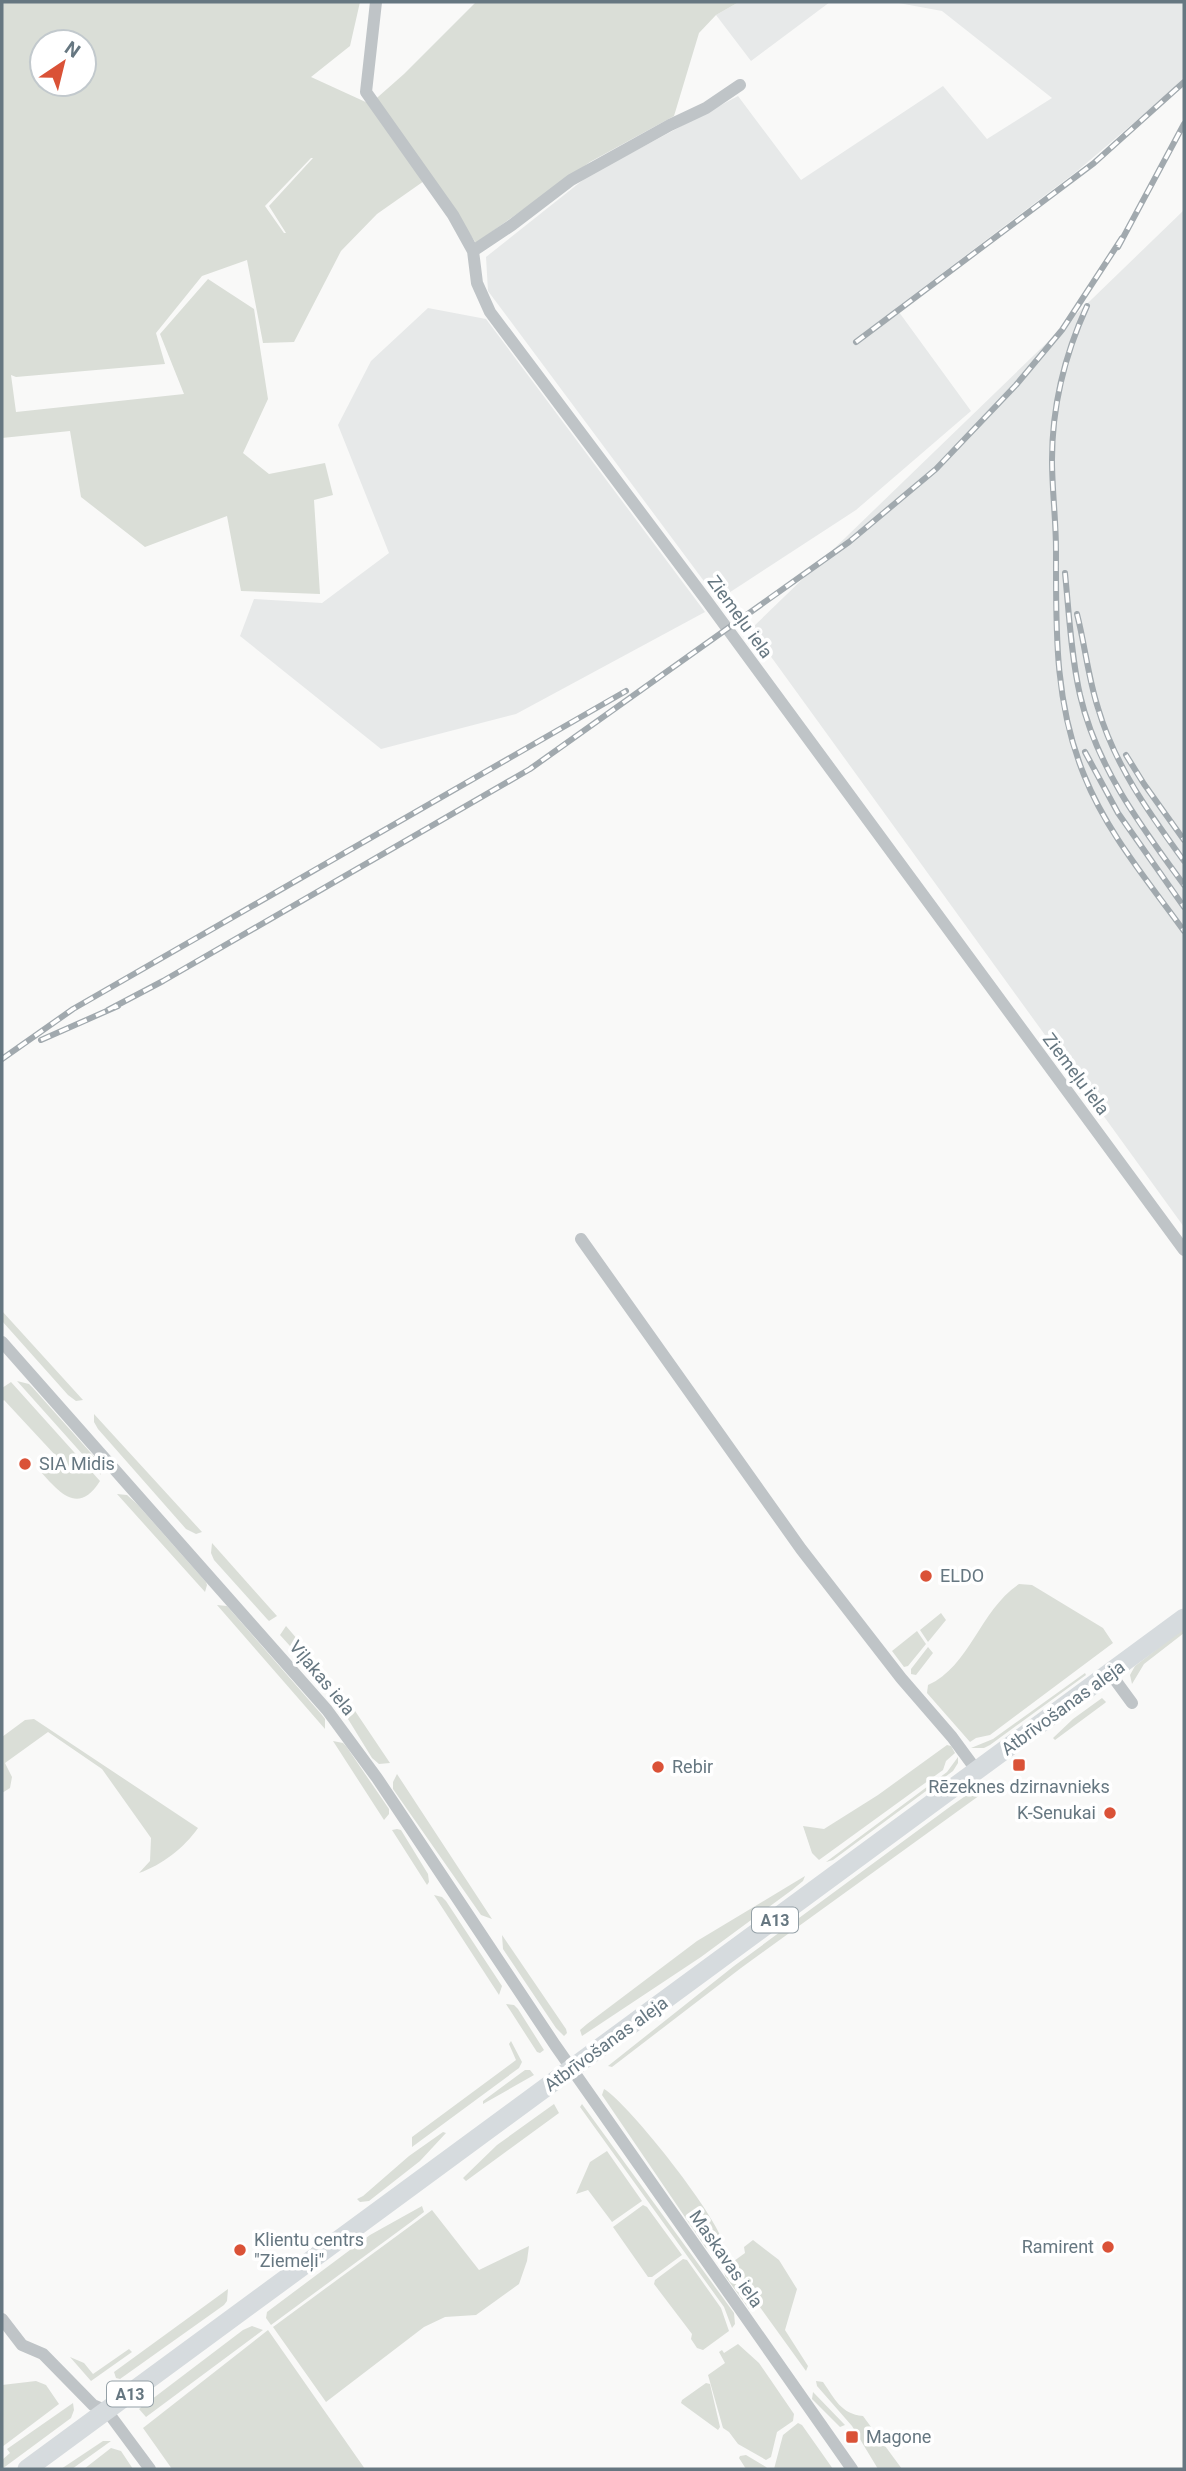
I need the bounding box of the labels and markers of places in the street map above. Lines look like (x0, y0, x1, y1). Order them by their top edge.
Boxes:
place label: SIA Midis (39, 1453, 115, 1474)
marker: SIA Midis (17, 1456, 33, 1472)
place label: ELDO (940, 1565, 984, 1586)
marker: ELDO (918, 1568, 934, 1584)
place label: Rebir (672, 1756, 713, 1777)
marker: Rēzeknes dzirnavnieks (1011, 1757, 1027, 1773)
marker: Rebir (650, 1759, 666, 1775)
place label: Rēzeknes dzirnavnieks (928, 1776, 1110, 1797)
place label: K-Senukai (1017, 1802, 1096, 1823)
marker: K-Senukai (1102, 1805, 1118, 1821)
place label: Klientu centrs "Ziemeļi" (254, 2229, 364, 2272)
place label: Ramirent (1022, 2236, 1094, 2257)
marker: Ramirent (1100, 2239, 1116, 2255)
marker: Klientu centrs "Ziemeļi" (232, 2242, 248, 2258)
place label: Magone (866, 2426, 931, 2447)
marker: Magone (844, 2429, 860, 2445)

